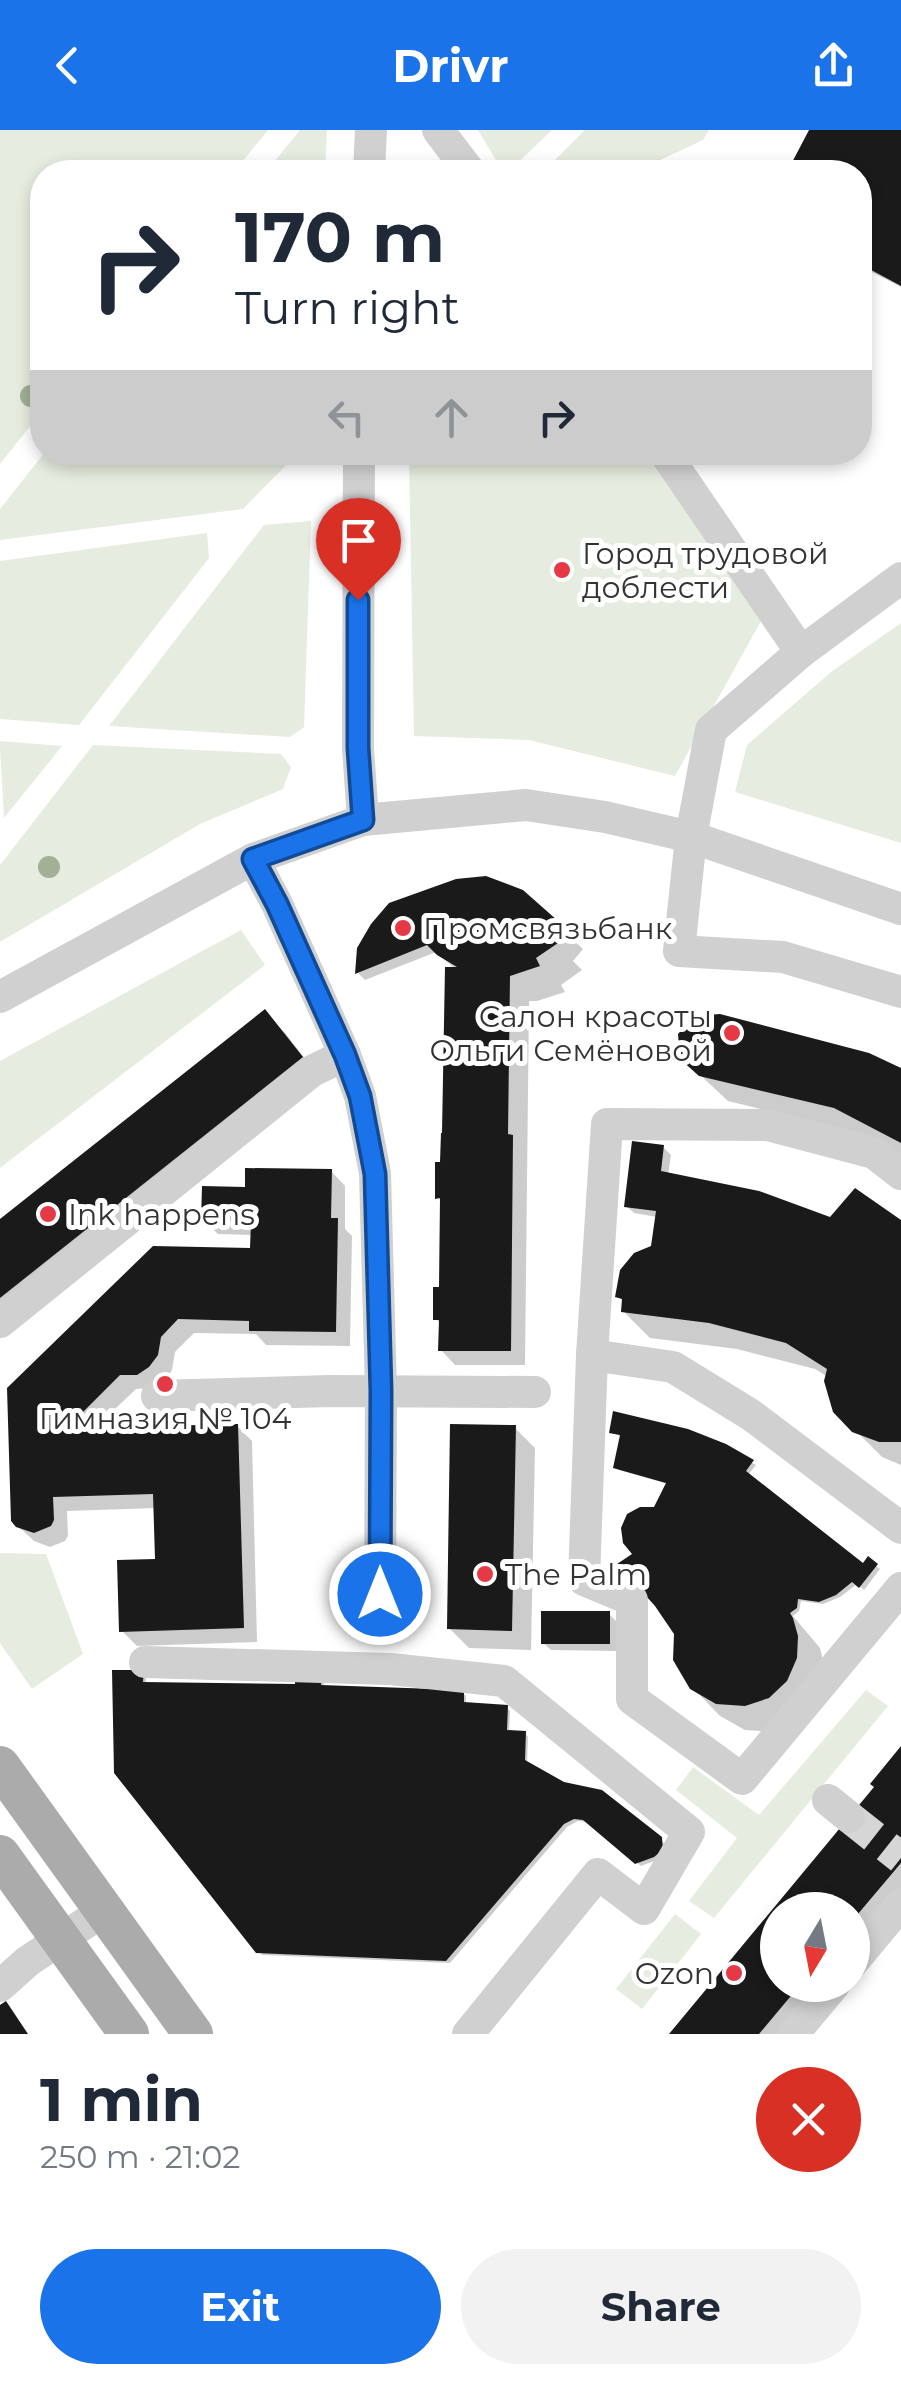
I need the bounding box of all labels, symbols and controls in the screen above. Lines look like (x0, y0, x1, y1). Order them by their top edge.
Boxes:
icon: back (40, 38, 95, 93)
text: Drivr (392, 38, 509, 93)
icon: share (806, 38, 861, 93)
text: 170 m (235, 194, 445, 280)
icon: right (70, 200, 200, 330)
text: Turn right (235, 280, 460, 335)
icon: left (319, 390, 374, 445)
icon: ahead (424, 390, 479, 445)
icon: right (529, 390, 584, 445)
pin (316, 498, 401, 601)
icon: arrive (331, 513, 386, 568)
place label: Город трудовой доблести (582, 535, 829, 606)
marker: Город трудовой доблести (551, 559, 573, 581)
place label: Промсвязьбанк (423, 910, 673, 947)
marker: Промсвязьбанк (392, 917, 414, 939)
place label: Салон красоты Ольги Семёновой (429, 998, 712, 1069)
marker: Салон красоты Ольги Семёновой (721, 1022, 743, 1044)
place label: Ink happens (68, 1196, 255, 1233)
marker: Ink happens (37, 1203, 59, 1225)
marker: Гимназия № 104 (154, 1373, 176, 1395)
place label: Гимназия № 104 (39, 1400, 292, 1437)
position arrow (328, 1542, 432, 1646)
place label: The Palm (505, 1556, 647, 1593)
marker: The Palm (474, 1563, 496, 1585)
north arrow (760, 1892, 870, 2002)
map controls (760, 1892, 870, 2002)
place label: Ozon (635, 1955, 714, 1992)
marker: Ozon (723, 1962, 745, 1984)
text: 1 min (40, 2063, 203, 2136)
button: close (756, 2067, 861, 2172)
text: 250 m · 21:02 (40, 2137, 241, 2176)
button: Exit (40, 2249, 441, 2364)
button: Share (461, 2249, 861, 2364)

